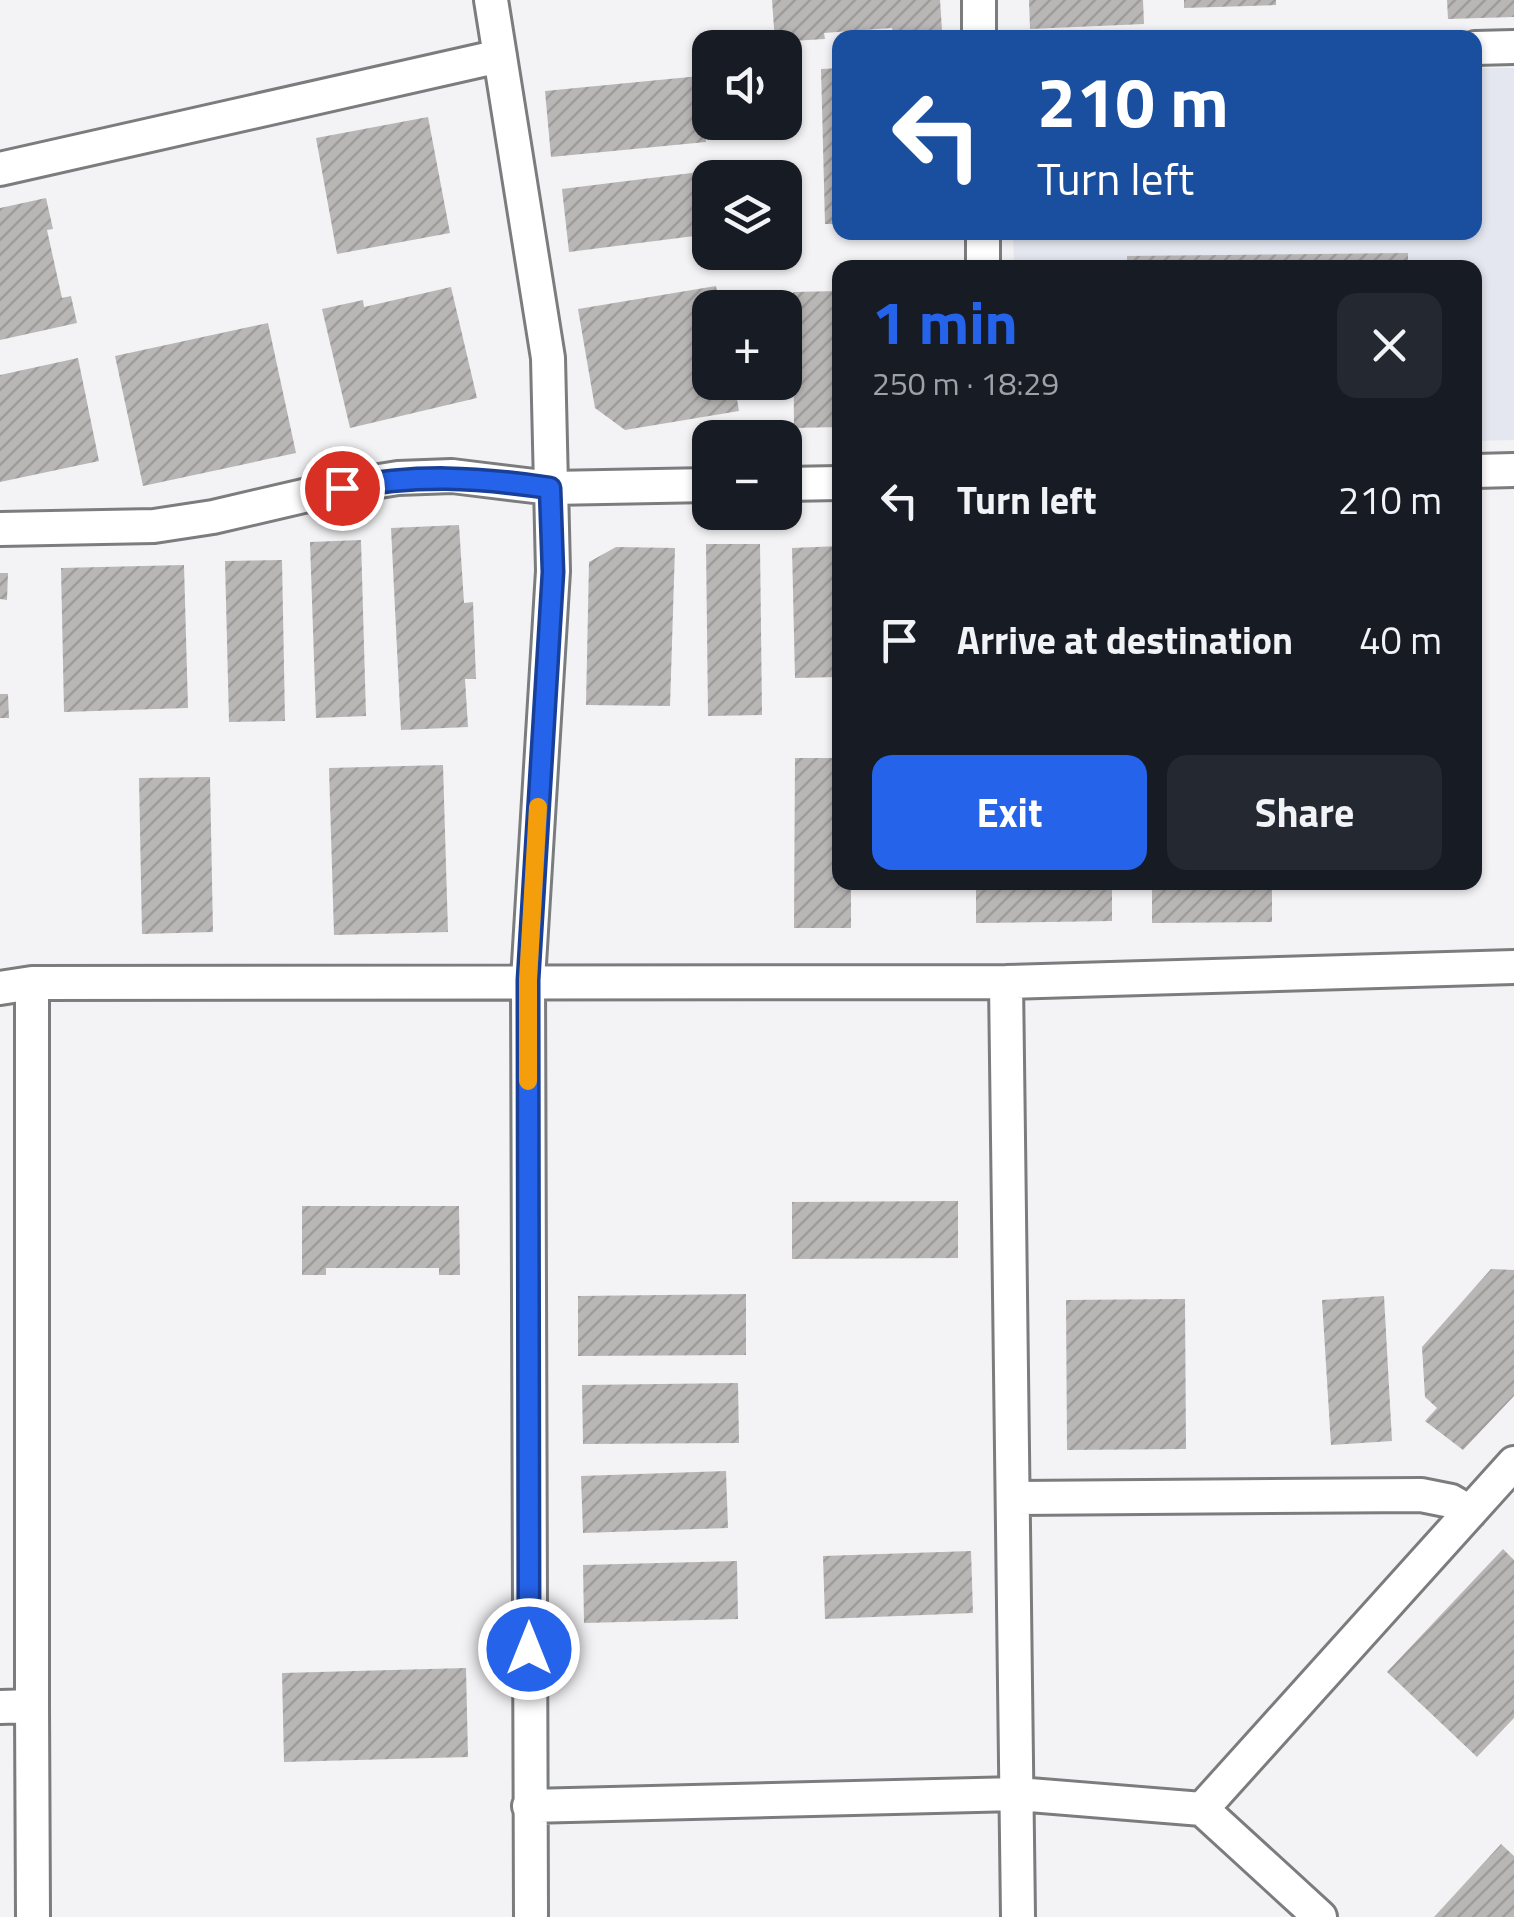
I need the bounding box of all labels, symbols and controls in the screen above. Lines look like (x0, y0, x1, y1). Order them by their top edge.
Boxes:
map controls (692, 30, 802, 530)
button: sound (692, 30, 802, 140)
text: 210 m (1037, 48, 1229, 154)
icon: left (872, 70, 1002, 200)
text: Turn left (1037, 144, 1194, 212)
button: layers (692, 160, 802, 270)
text: 1 min (872, 276, 1018, 367)
button: + (692, 290, 802, 400)
button: close (1337, 293, 1442, 398)
text: 250 m · 18:29 (872, 359, 1059, 407)
button: − (692, 420, 802, 530)
pin (300, 446, 385, 531)
icon: arrive (315, 461, 370, 516)
text: Turn left (957, 471, 1097, 529)
text: 210 m (1338, 471, 1442, 529)
icon: left (872, 473, 927, 528)
text: Arrive at destination (957, 611, 1293, 669)
text: 40 m (1359, 611, 1442, 669)
icon: arrive (872, 613, 927, 668)
button: Exit (872, 755, 1147, 870)
button: Share (1167, 755, 1442, 870)
position arrow (477, 1597, 581, 1701)

